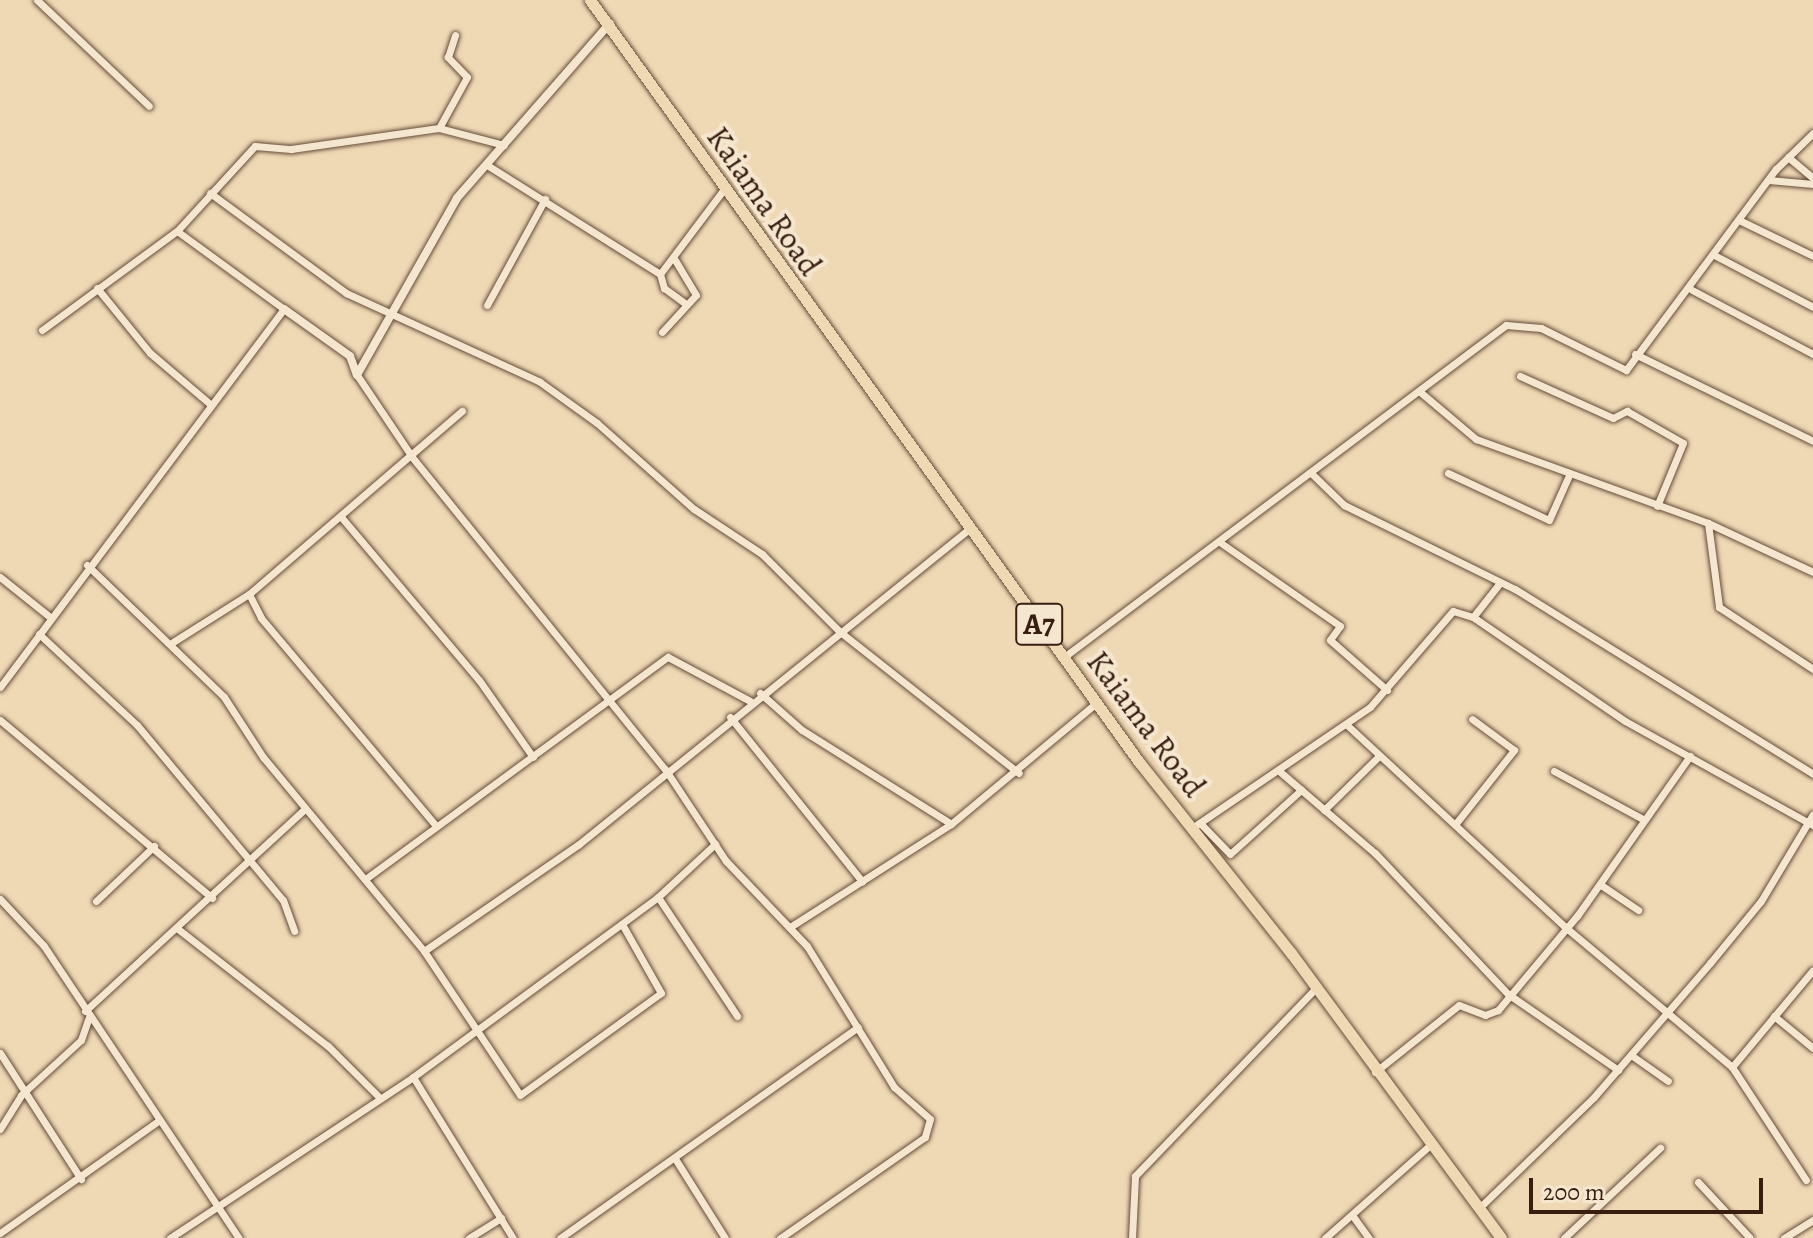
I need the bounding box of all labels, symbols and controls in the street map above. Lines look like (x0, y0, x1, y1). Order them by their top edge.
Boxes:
street label: Kaiama Road (699, 119, 829, 283)
road number: A7 (1015, 598, 1063, 650)
street label: Kaiama Road (1079, 643, 1213, 805)
scale bar (1533, 1162, 1767, 1212)
text: 200 m (1543, 1176, 1605, 1208)

